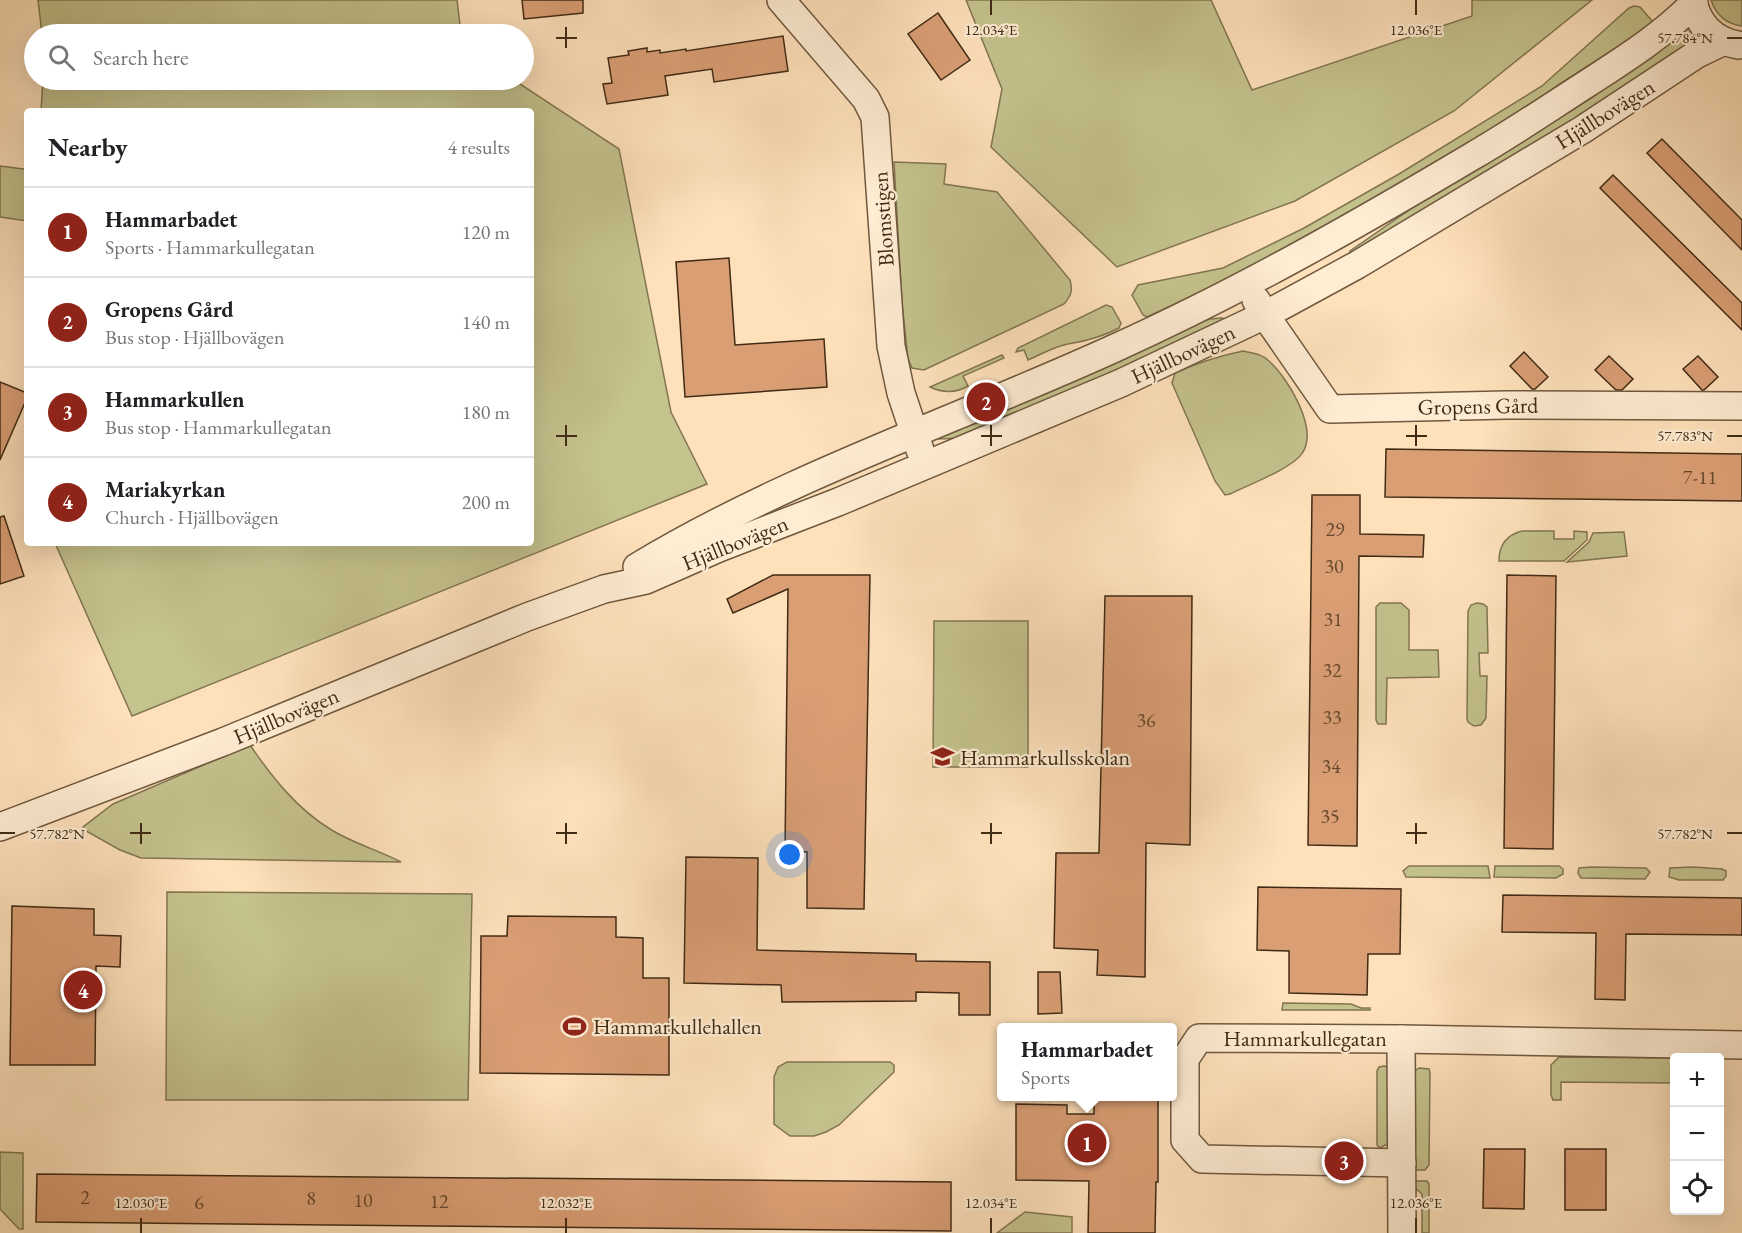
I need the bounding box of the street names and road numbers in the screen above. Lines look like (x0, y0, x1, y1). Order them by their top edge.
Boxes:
street label: Hjällbovägen (1550, 72, 1660, 156)
street label: Blomstigen (865, 170, 901, 268)
street label: Hjällbovägen (1126, 317, 1240, 391)
street label: Gropens Gård (1417, 390, 1539, 422)
street label: Hjällbovägen (678, 508, 793, 577)
street label: Hjällbovägen (229, 681, 344, 751)
street label: Hammarkullegatan (1223, 1024, 1387, 1053)

